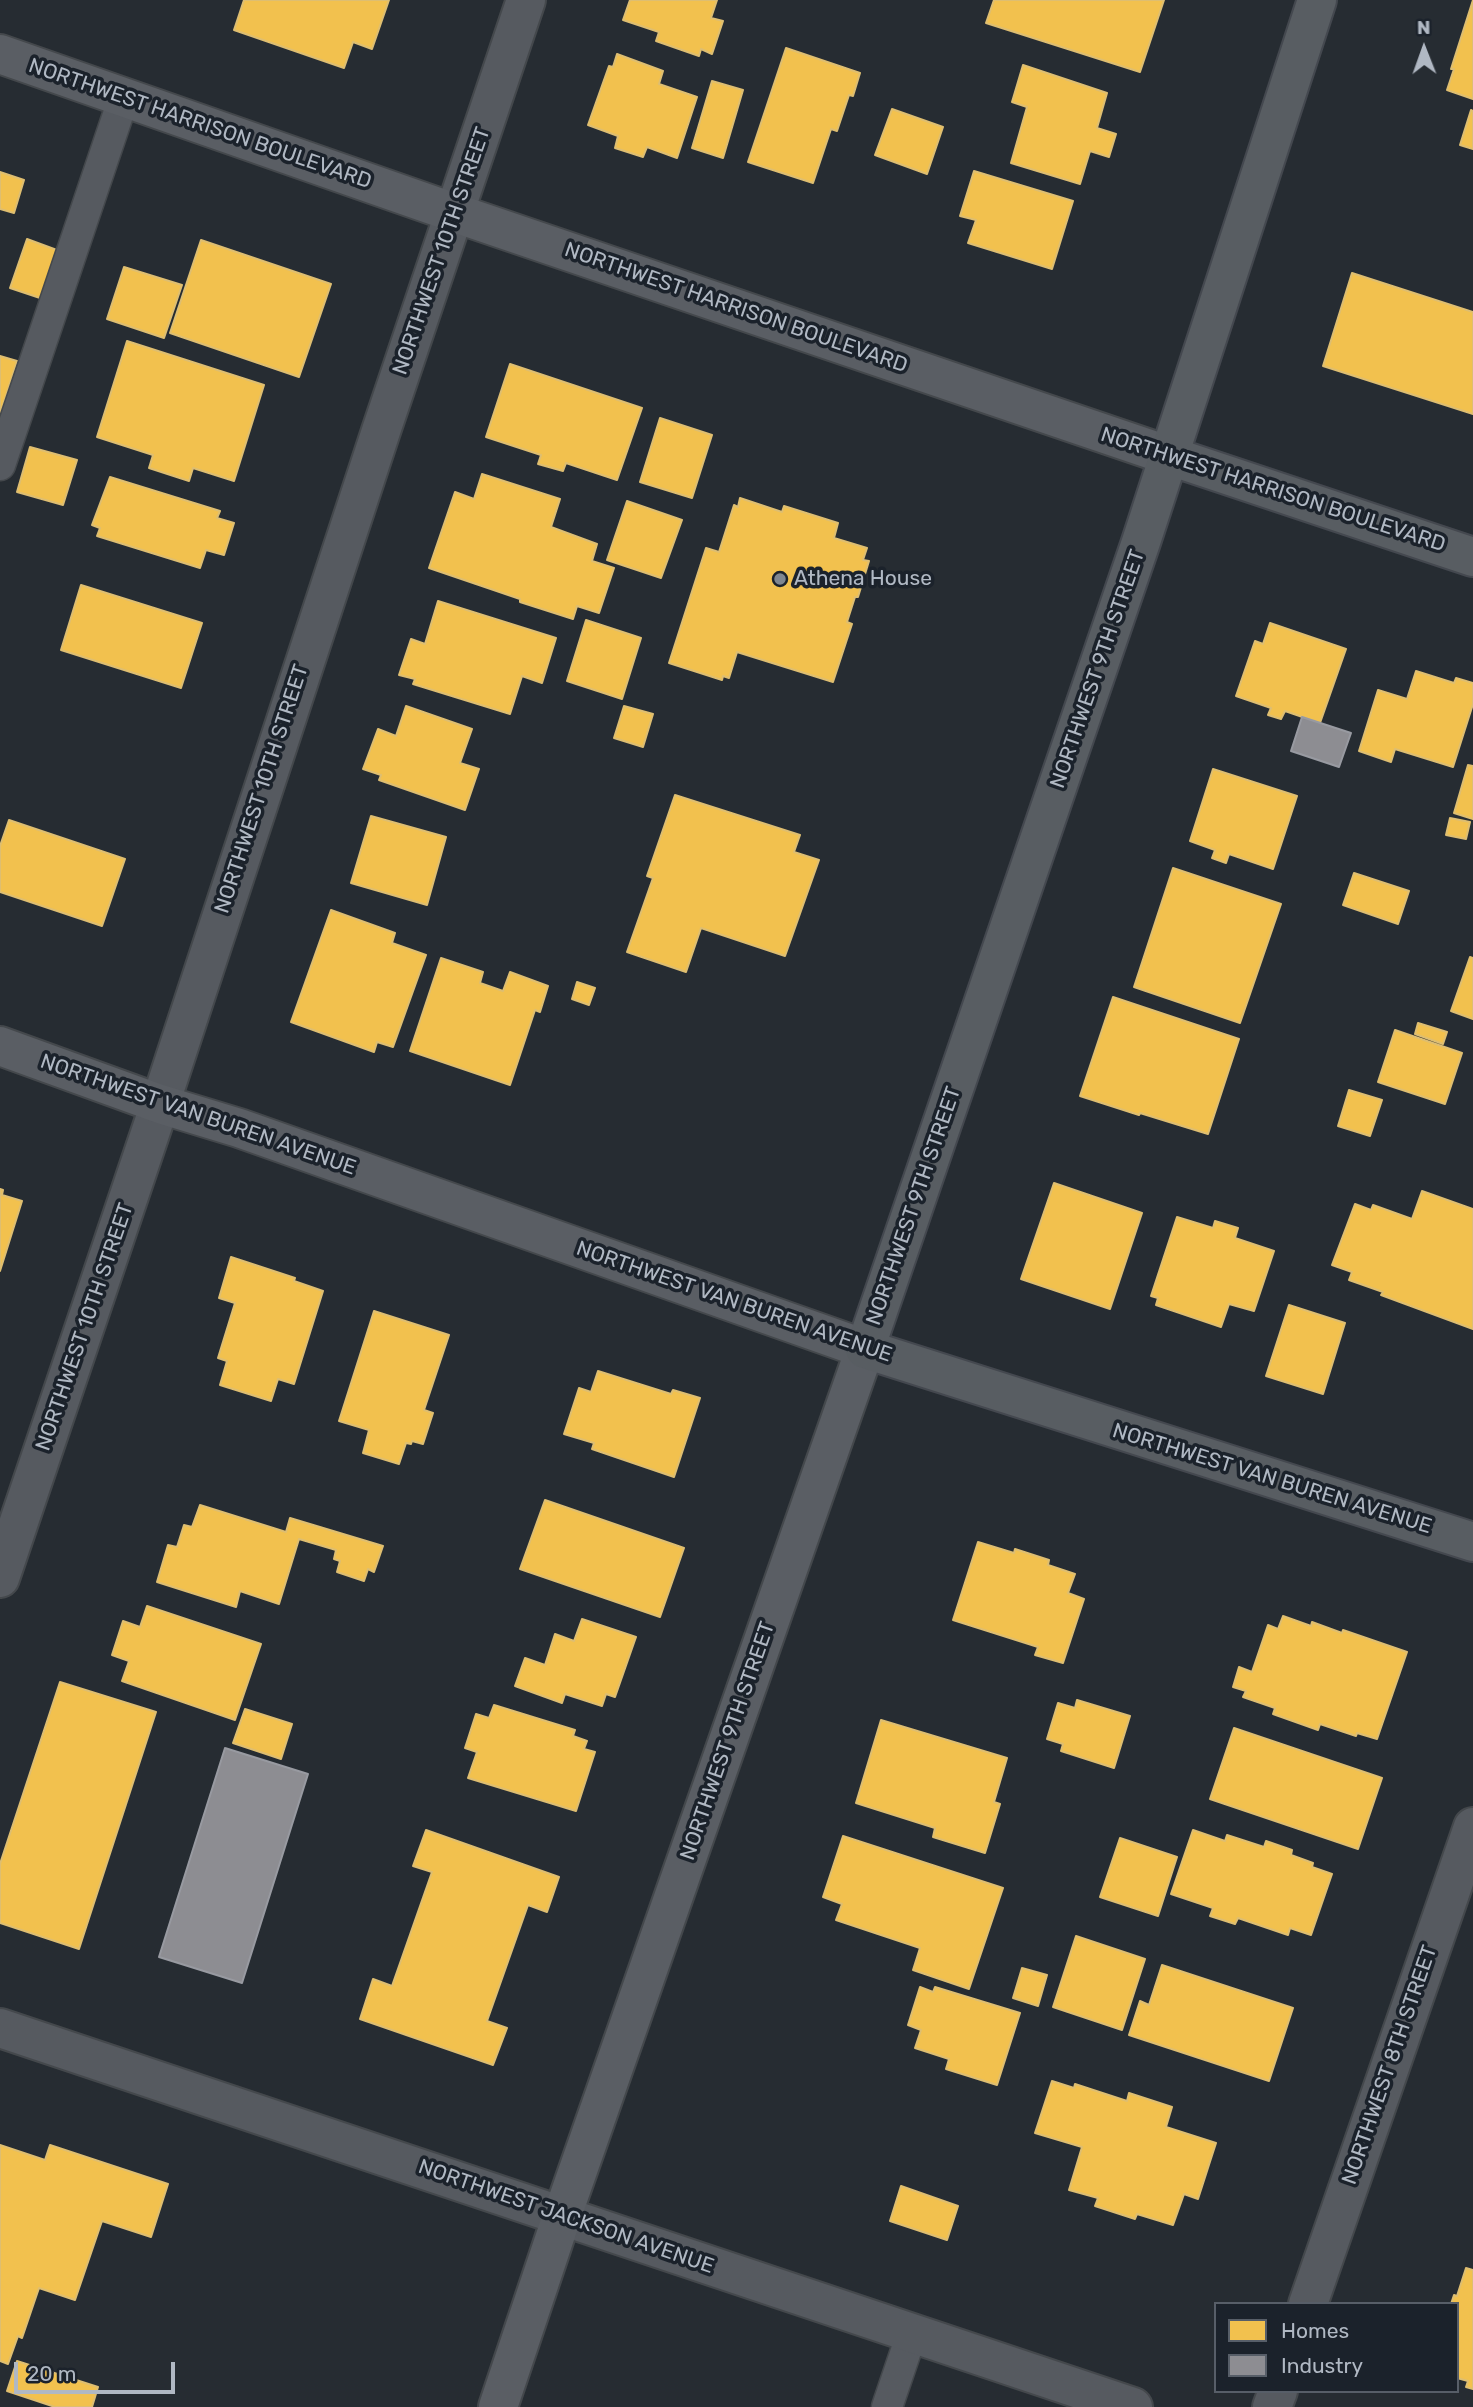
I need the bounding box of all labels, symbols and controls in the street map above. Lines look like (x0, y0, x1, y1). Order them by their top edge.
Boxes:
north arrow (1389, 14, 1459, 84)
text: N (1417, 16, 1431, 39)
street label: NORTHWEST HARRISON BOULEVARD (25, 53, 375, 195)
street label: NORTHWEST 10TH STREET (388, 124, 496, 378)
street label: NORTHWEST HARRISON BOULEVARD (561, 237, 911, 379)
street label: NORTHWEST HARRISON BOULEVARD (1097, 422, 1449, 558)
street label: NORTHWEST 9TH STREET (1045, 546, 1151, 792)
place label: Athena House (794, 566, 932, 592)
marker: Athena House (772, 571, 788, 587)
street label: NORTHWEST 10TH STREET (210, 661, 314, 917)
street label: NORTHWEST VAN BUREN AVENUE (37, 1049, 359, 1181)
street label: NORTHWEST 9TH STREET (861, 1083, 967, 1329)
street label: NORTHWEST 10TH STREET (31, 1200, 139, 1454)
street label: NORTHWEST VAN BUREN AVENUE (573, 1236, 895, 1368)
street label: NORTHWEST VAN BUREN AVENUE (1109, 1418, 1435, 1540)
street label: NORTHWEST 9TH STREET (675, 1618, 781, 1864)
street label: NORTHWEST 8TH STREET (1337, 1942, 1443, 2188)
street label: NORTHWEST JACKSON AVENUE (415, 2154, 717, 2280)
legend (1214, 2302, 1459, 2393)
text: Homes (1281, 2318, 1349, 2343)
scale bar (18, 2348, 178, 2392)
text: Industry (1281, 2353, 1363, 2378)
text: 20 m (27, 2361, 76, 2386)

